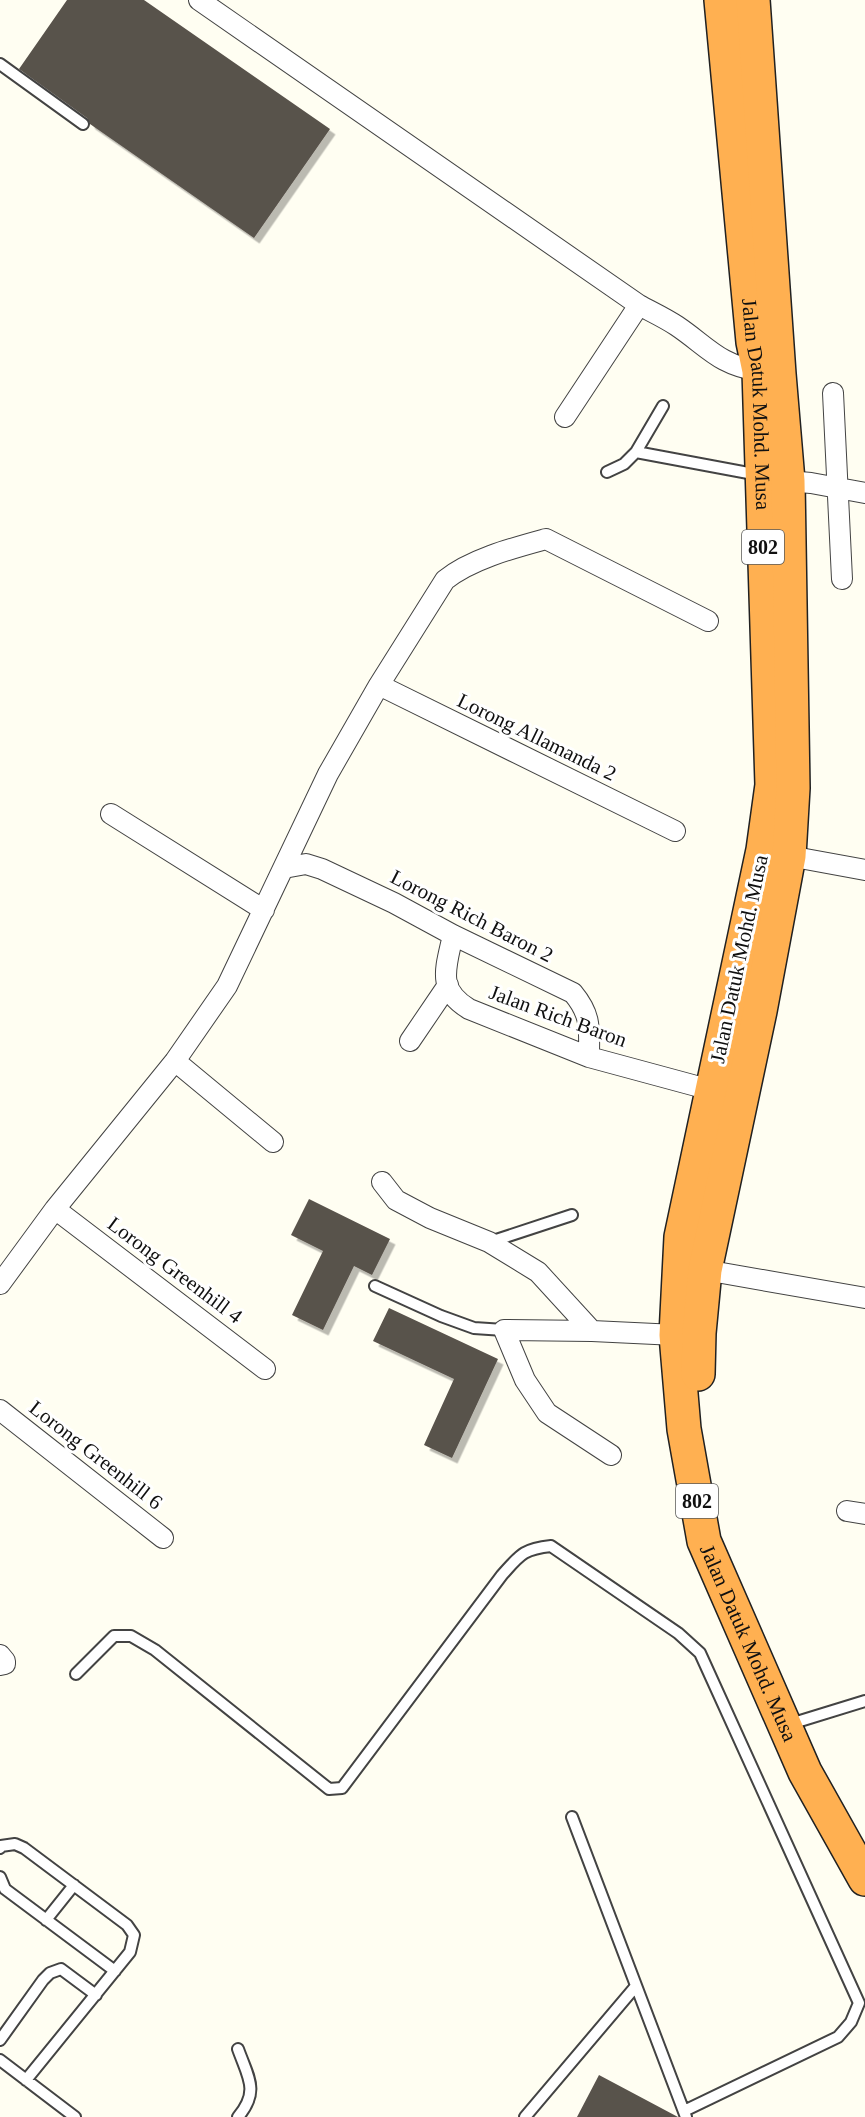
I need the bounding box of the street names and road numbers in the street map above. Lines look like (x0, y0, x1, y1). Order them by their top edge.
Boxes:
street label: Jalan Datuk Mohd. Musa (737, 297, 775, 511)
road number: 802 (742, 530, 784, 564)
street label: Lorong Allamanda 2 (454, 688, 620, 786)
street label: Jalan Datuk Mohd. Musa (705, 852, 773, 1065)
street label: Lorong Rich Baron 2 (387, 865, 557, 967)
street label: Jalan Rich Baron (486, 980, 631, 1052)
street label: Lorong Greenhill 4 (103, 1212, 247, 1329)
street label: Lorong Greenhill 6 (25, 1396, 167, 1514)
road number: 802 (676, 1484, 718, 1518)
street label: Jalan Datuk Mohd. Musa (695, 1541, 802, 1746)

